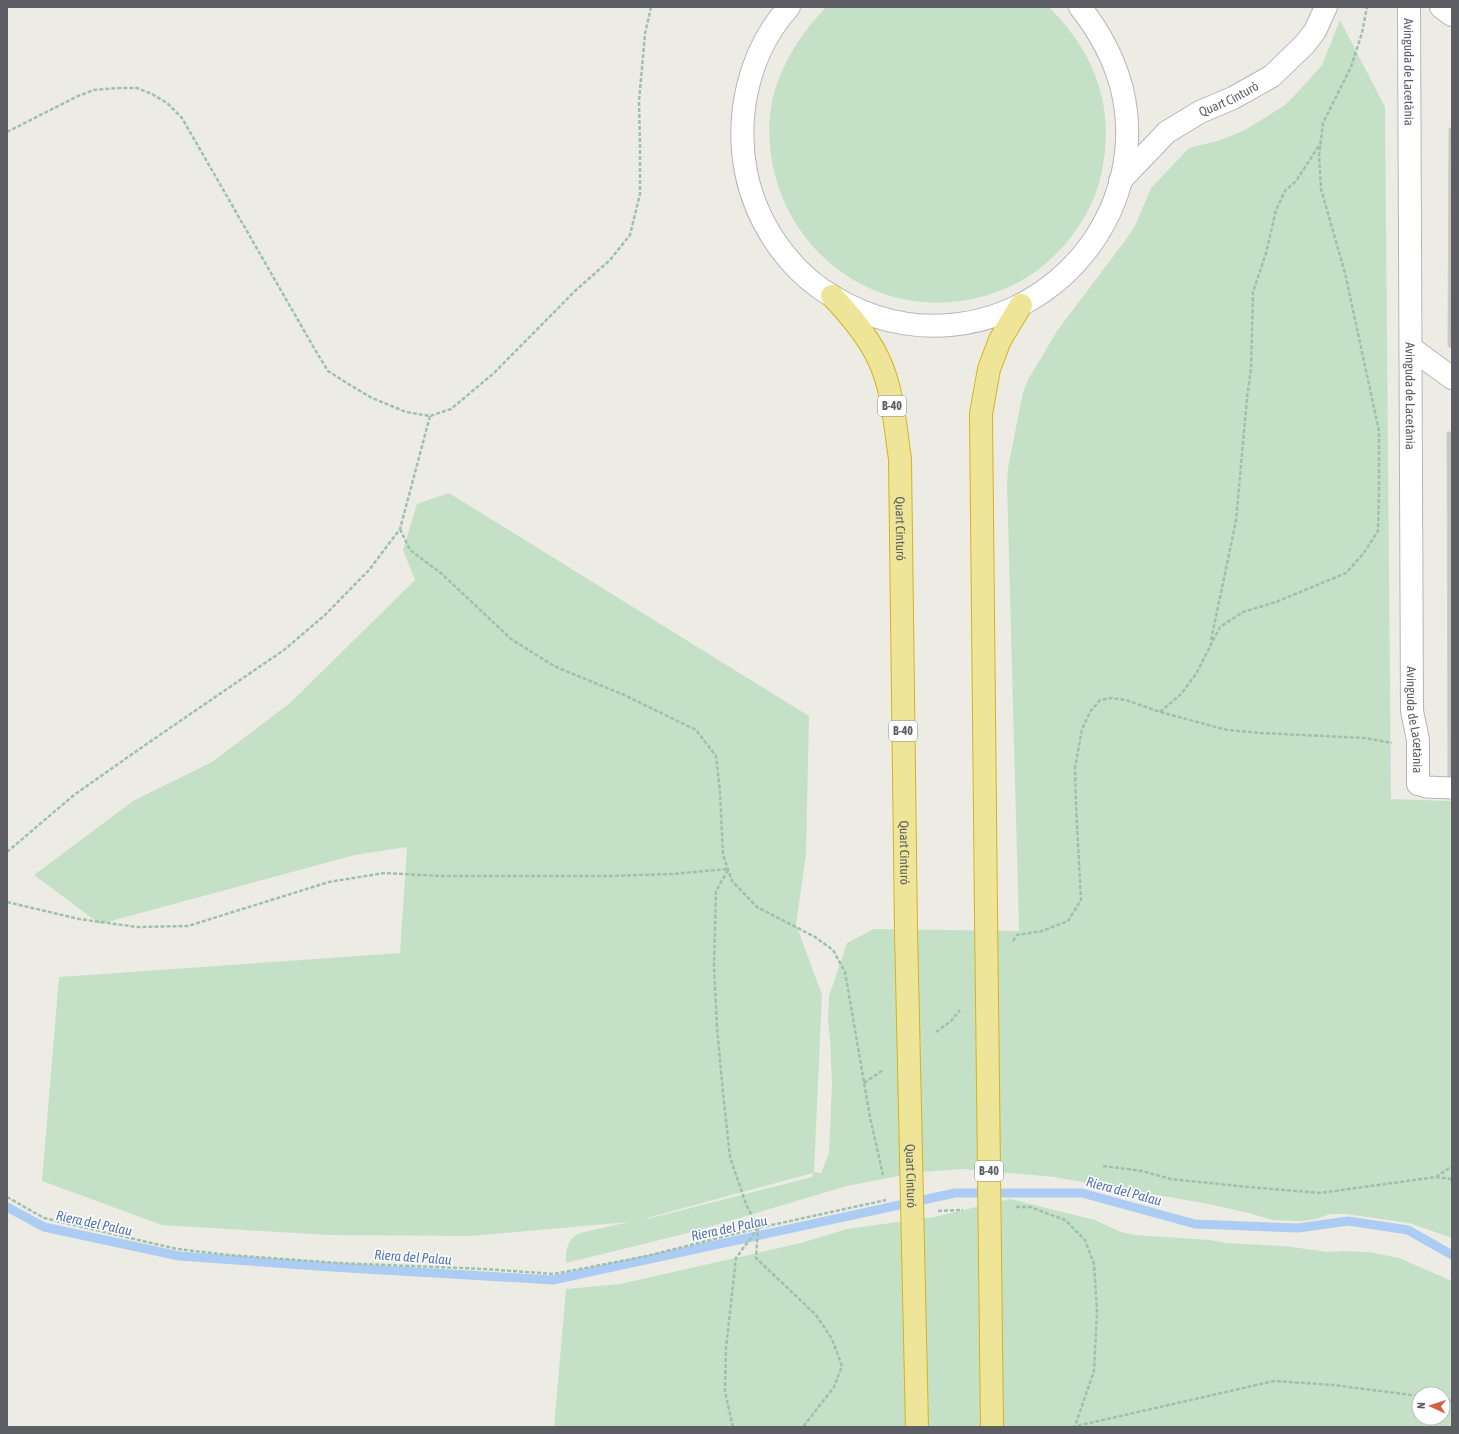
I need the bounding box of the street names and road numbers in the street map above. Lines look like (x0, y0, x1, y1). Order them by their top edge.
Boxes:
street label: Avinguda de Lacetània (1402, 18, 1417, 126)
street label: Quart Cinturó (1196, 78, 1261, 119)
street label: Avinguda de Lacetània (1403, 342, 1418, 450)
road number: B-40 (878, 396, 906, 416)
street label: Quart Cinturó (893, 496, 909, 561)
street label: Avinguda de Lacetània (1404, 666, 1426, 773)
road number: B-40 (889, 721, 917, 741)
street label: Quart Cinturó (897, 820, 913, 885)
street label: Quart Cinturó (903, 1144, 920, 1208)
road number: B-40 (975, 1161, 1003, 1181)

